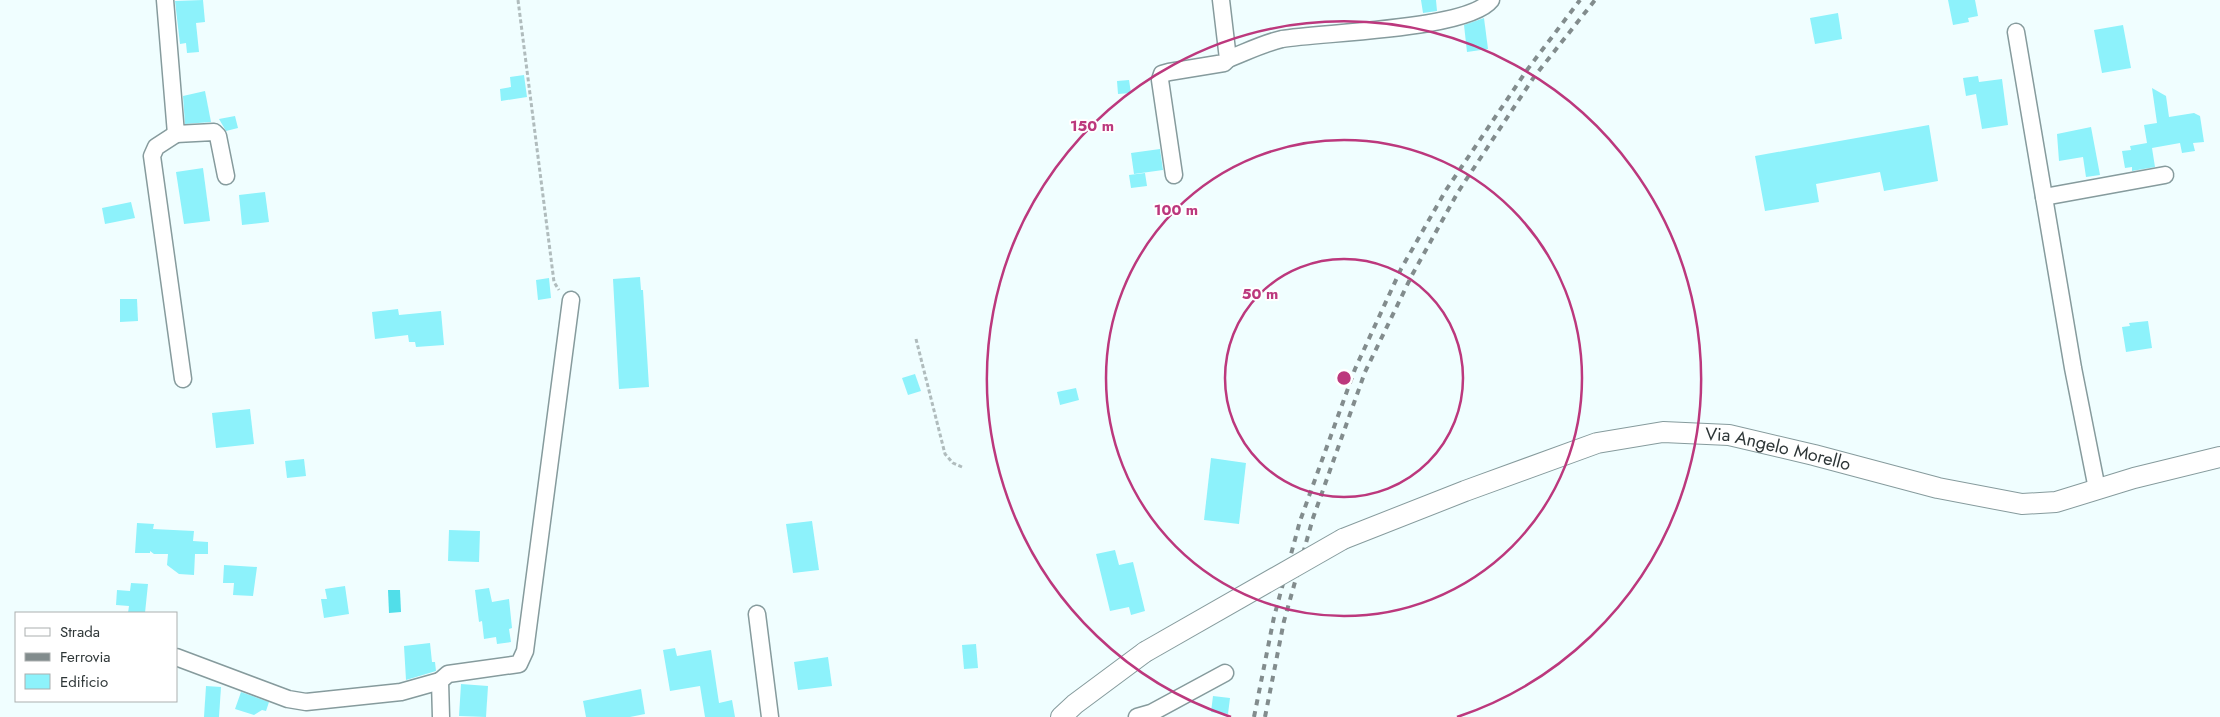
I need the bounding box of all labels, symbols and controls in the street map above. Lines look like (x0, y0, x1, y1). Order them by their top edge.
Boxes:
text: 150 m (1070, 115, 1114, 137)
text: 100 m (1154, 199, 1198, 221)
text: 50 m (1242, 283, 1278, 305)
centre of rings (1335, 369, 1353, 387)
street label: Via Angelo Morello (1705, 421, 1854, 477)
legend (15, 612, 178, 702)
text: Strada (60, 621, 100, 643)
text: Ferrovia (60, 646, 111, 668)
text: Edificio (60, 671, 108, 693)

